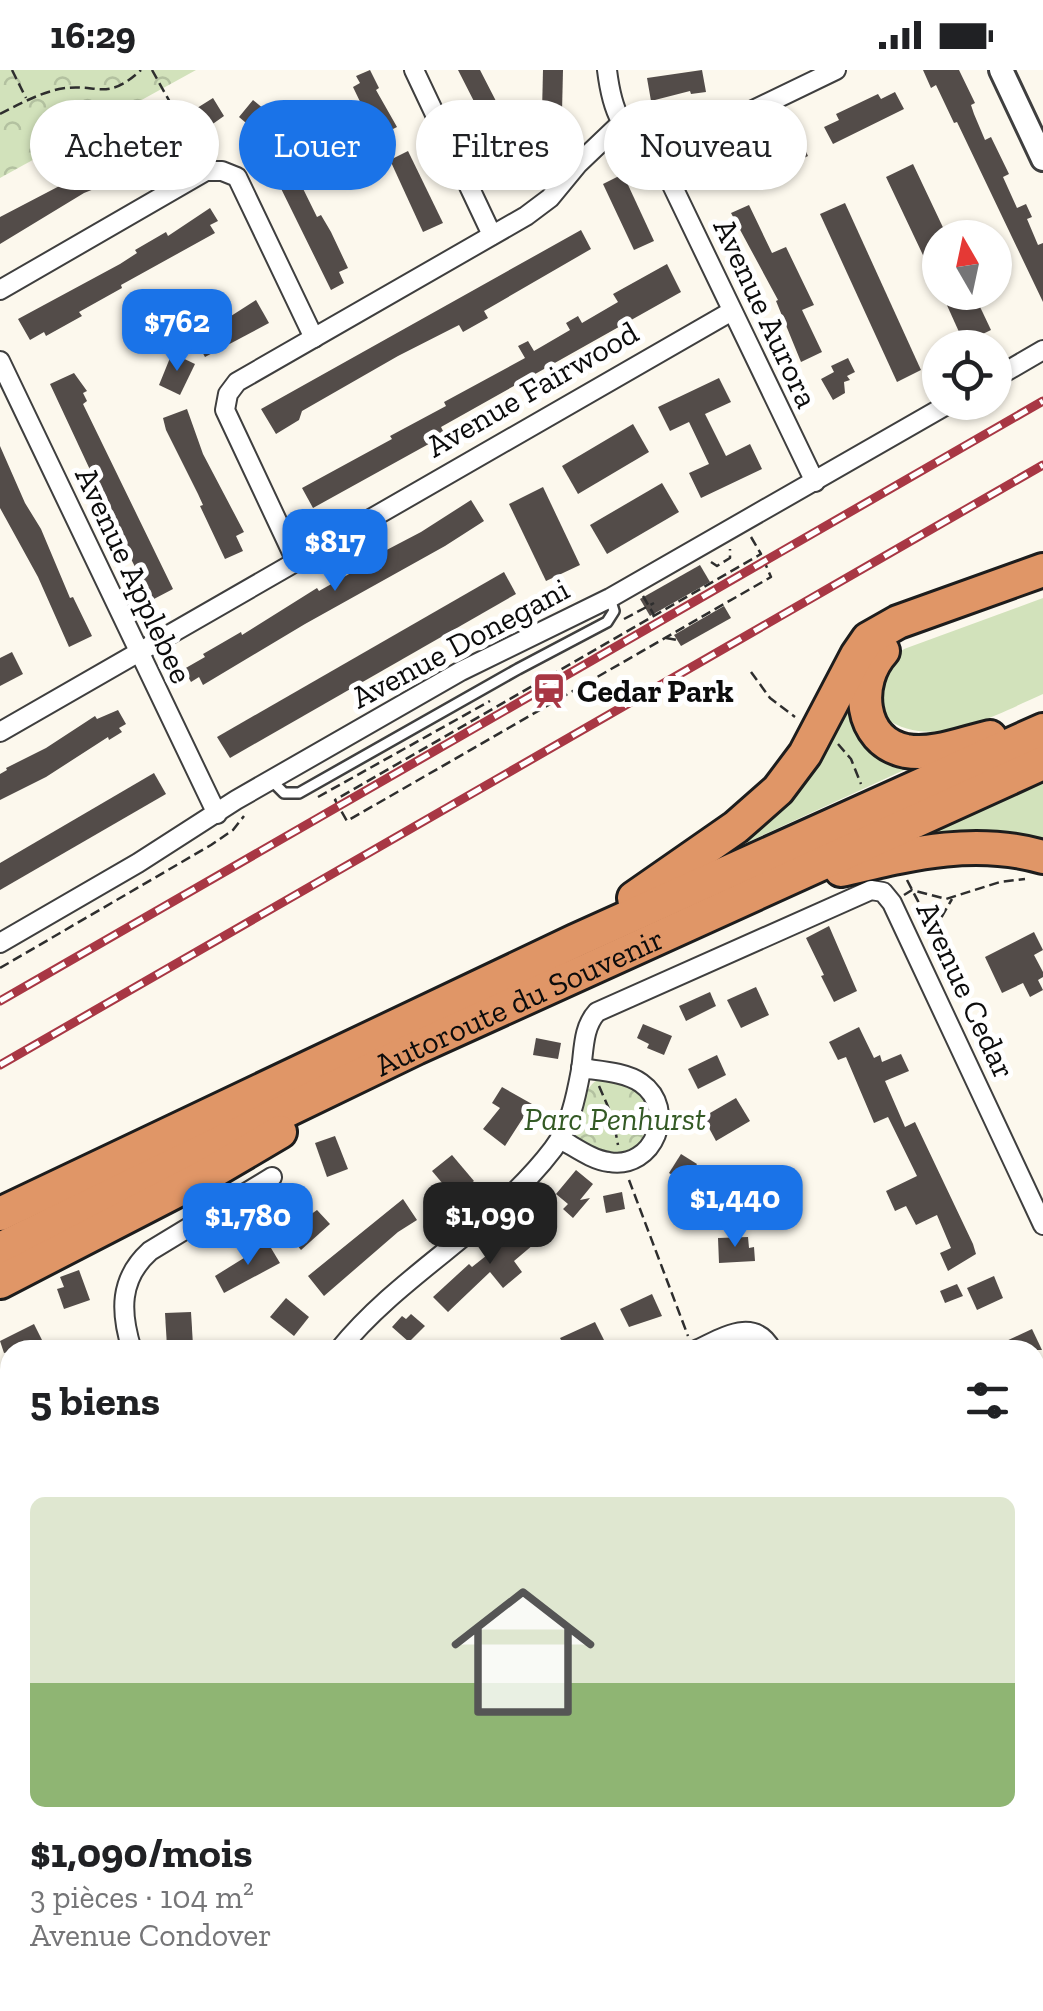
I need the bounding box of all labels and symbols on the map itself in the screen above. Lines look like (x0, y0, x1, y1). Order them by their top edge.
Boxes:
street label: Avenue Aurora (706, 212, 826, 414)
north arrow (922, 220, 1012, 310)
pin: $762 (118, 289, 236, 374)
street label: Avenue Fairwood (419, 313, 645, 465)
street label: Avenue Applebee (67, 461, 201, 689)
pin: $817 (276, 509, 394, 594)
street label: Avenue Donegani (345, 570, 575, 716)
station icon: Cedar Park (530, 672, 568, 710)
place label: Cedar Park (577, 672, 734, 710)
street label: Avenue Cedar (908, 895, 1024, 1085)
street label: Autoroute du Souvenir (368, 919, 670, 1084)
park label: Parc Penhurst (524, 1100, 706, 1138)
pin: $1,440 (654, 1165, 816, 1250)
pin: $1,090 (409, 1182, 571, 1267)
pin: $1,780 (167, 1183, 329, 1268)

